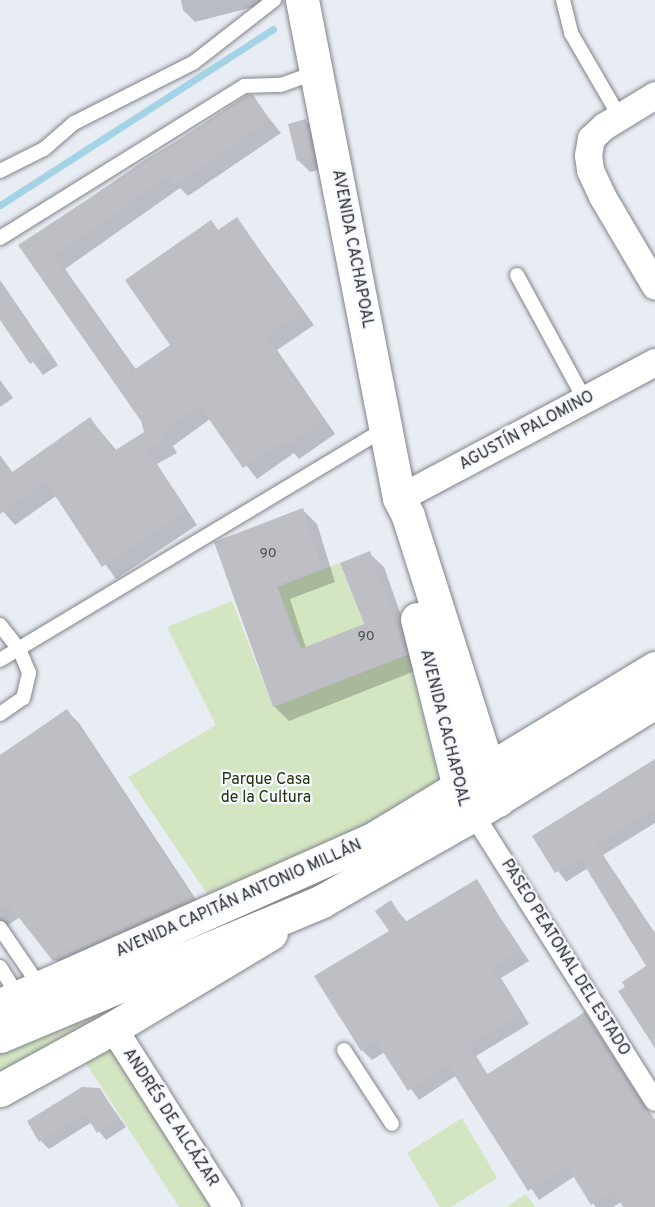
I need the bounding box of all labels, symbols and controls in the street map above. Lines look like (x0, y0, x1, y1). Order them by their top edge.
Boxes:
street label: AVENIDA CACHAPOAL (327, 168, 377, 330)
street label: AGUSTÍN PALOMINO (456, 387, 598, 475)
house number: 90 (259, 546, 277, 562)
house number: 90 (357, 629, 375, 645)
street label: AVENIDA CACHAPOAL (415, 647, 473, 809)
park label: Parque Casa de la Cultura (221, 770, 311, 808)
street label: AVENIDA CAPITÁN ANTONIO MILLÁN (113, 836, 365, 962)
street label: PASEO PEATONAL DEL ESTADO (496, 856, 634, 1060)
street label: ANDRÉS DE ALCÁZAR (118, 1045, 222, 1191)

